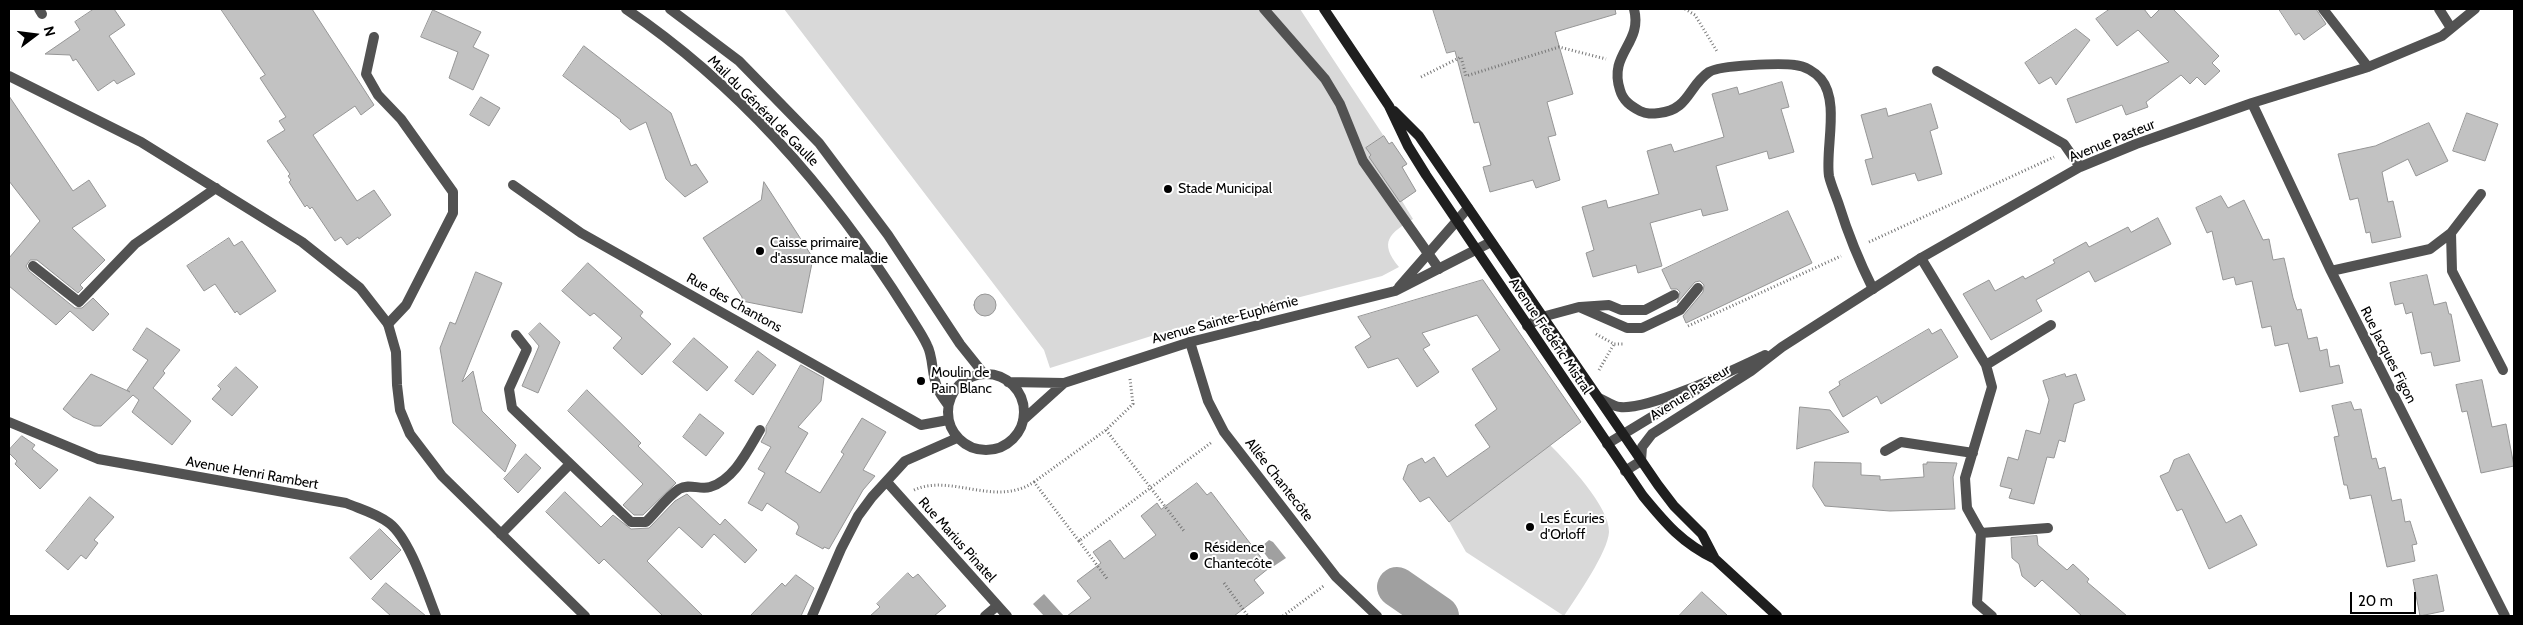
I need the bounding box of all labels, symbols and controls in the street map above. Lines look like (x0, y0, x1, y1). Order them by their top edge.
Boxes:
north arrow (10, 10, 60, 60)
text: N (40, 24, 59, 38)
street label: Mail du Général de Gaulle (704, 52, 822, 170)
street label: Avenue Pasteur (2066, 116, 2158, 166)
place label: Stade Municipal (1178, 181, 1272, 197)
marker: Stade Municipal (1162, 183, 1174, 195)
place label: Caisse primaire d'assurance maladie (770, 235, 888, 268)
marker: Caisse primaire d'assurance maladie (754, 245, 766, 257)
street label: Rue des Chantons (683, 270, 785, 336)
street label: Avenue Frédéric Mistral (1505, 275, 1595, 397)
street label: Avenue Sainte-Euphémie (1150, 292, 1300, 348)
street label: Rue Jacques Figon (2356, 304, 2420, 406)
street label: Avenue Pasteur (1647, 362, 1733, 424)
place label: Moulin de Pain Blanc (931, 365, 992, 398)
marker: Moulin de Pain Blanc (915, 375, 927, 387)
street label: Allée Chantecôte (1241, 435, 1317, 525)
street label: Avenue Henri Rambert (184, 453, 320, 493)
street label: Rue Marius Pinatel (915, 494, 999, 586)
place label: Les Écuries d'Orloff (1540, 511, 1605, 544)
marker: Les Écuries d'Orloff (1524, 521, 1536, 533)
place label: Résidence Chantecôte (1204, 540, 1272, 572)
marker: Résidence Chantecôte (1188, 550, 1200, 562)
scale bar (2353, 582, 2419, 614)
text: 20 m (2358, 592, 2393, 610)

